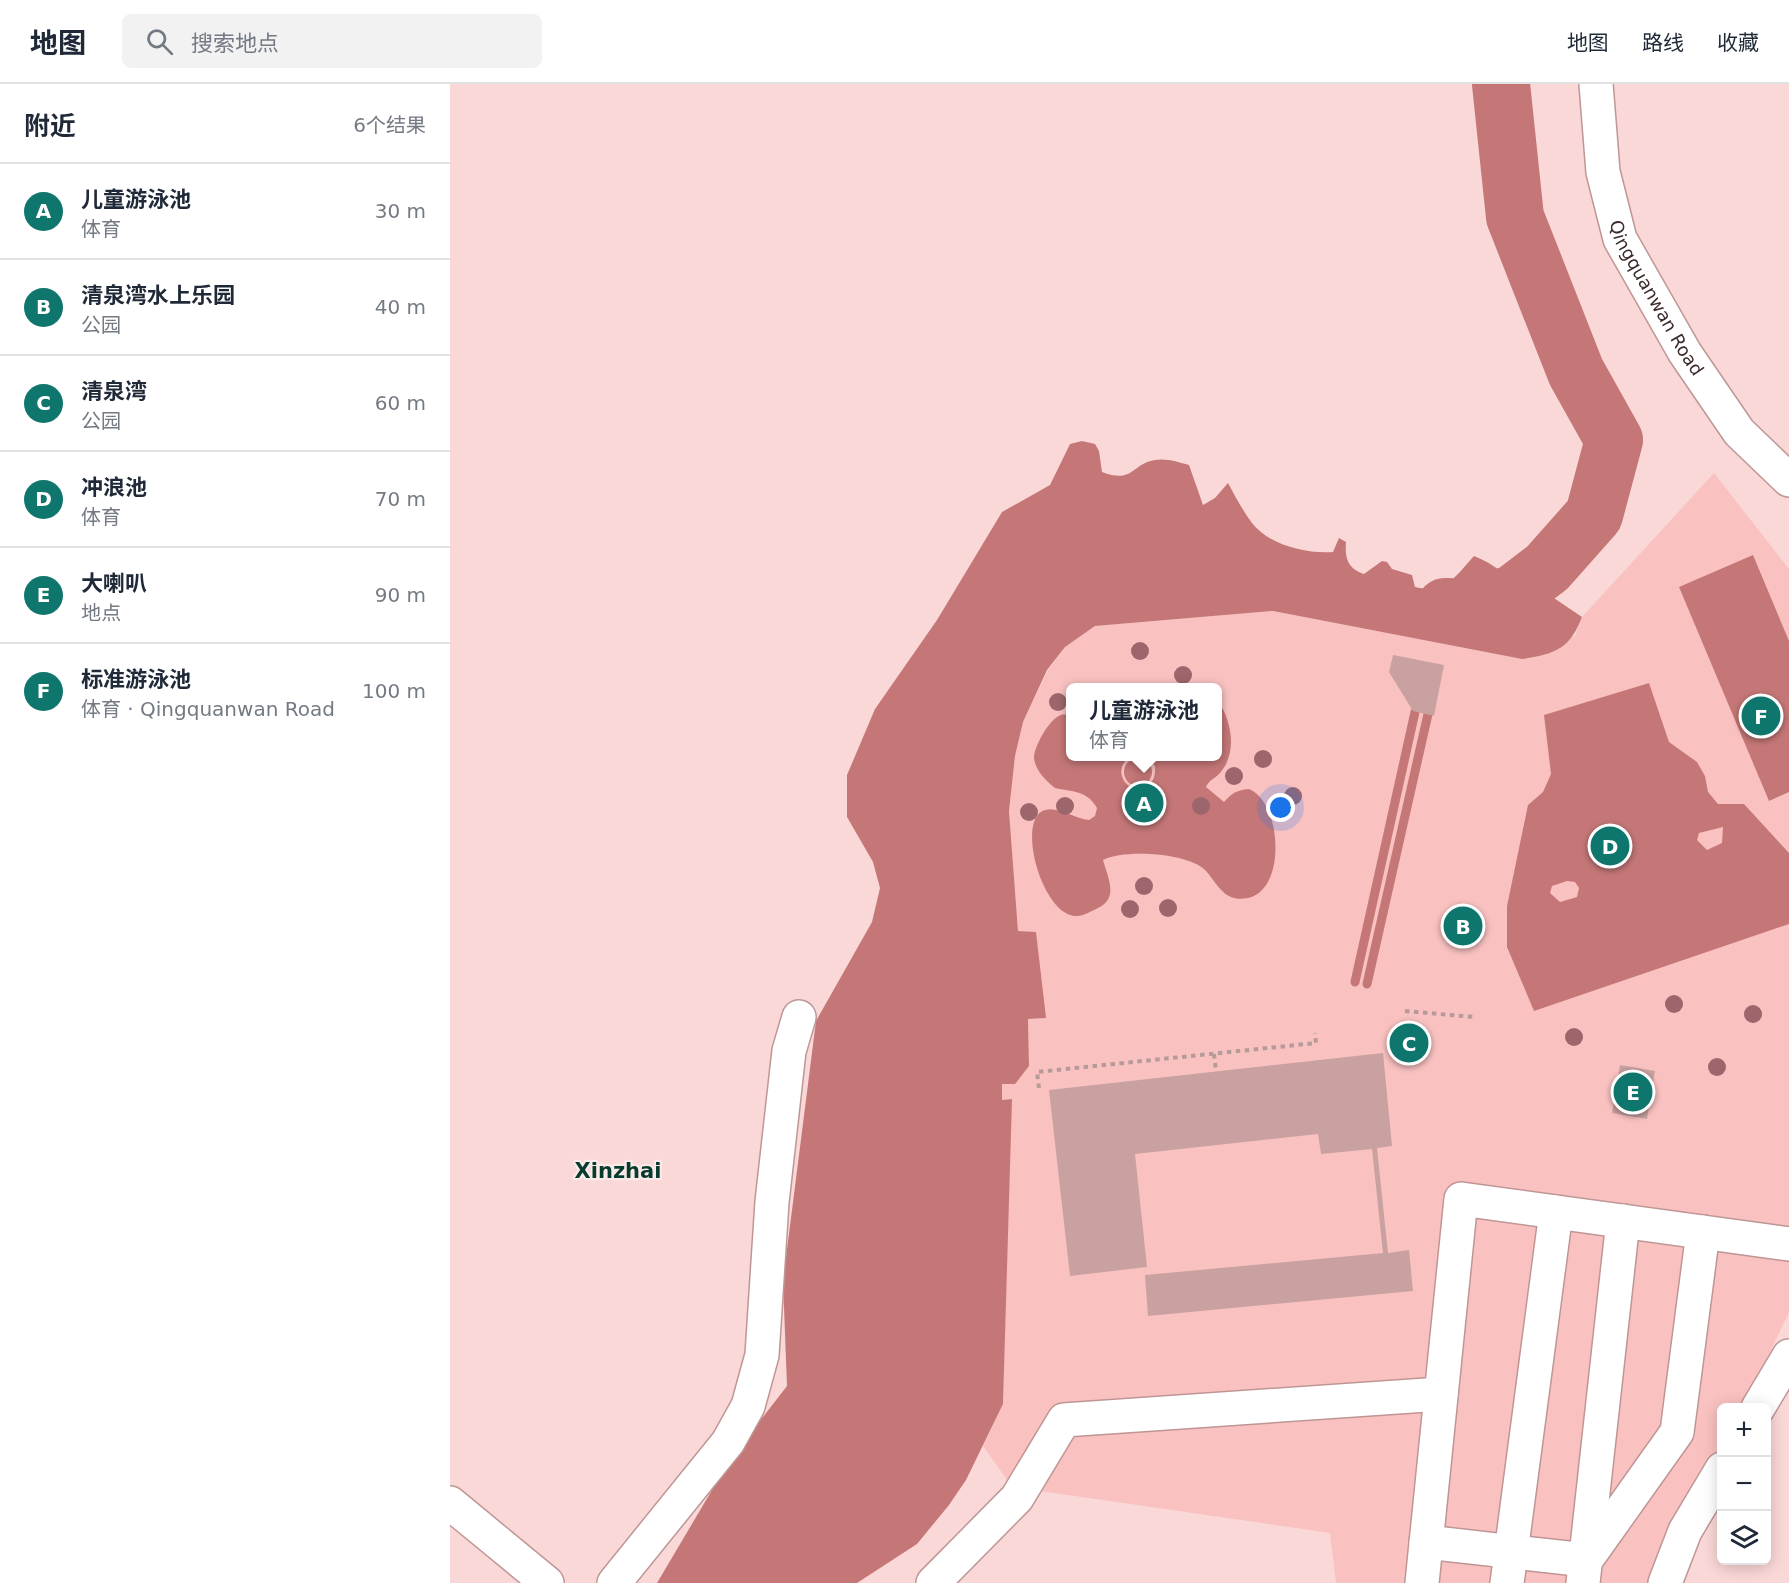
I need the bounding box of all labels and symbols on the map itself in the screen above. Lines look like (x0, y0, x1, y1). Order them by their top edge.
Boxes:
street label: Qingquanwan Road (1606, 218, 1708, 379)
pin: F (1742, 694, 1780, 738)
pin: A (1124, 780, 1164, 826)
your location (1266, 793, 1295, 822)
pin: D (1590, 824, 1630, 868)
pin: B (1444, 904, 1482, 948)
pin: C (1390, 1020, 1428, 1066)
pin: E (1614, 1070, 1652, 1114)
district label: Xinzhai (575, 1159, 661, 1183)

